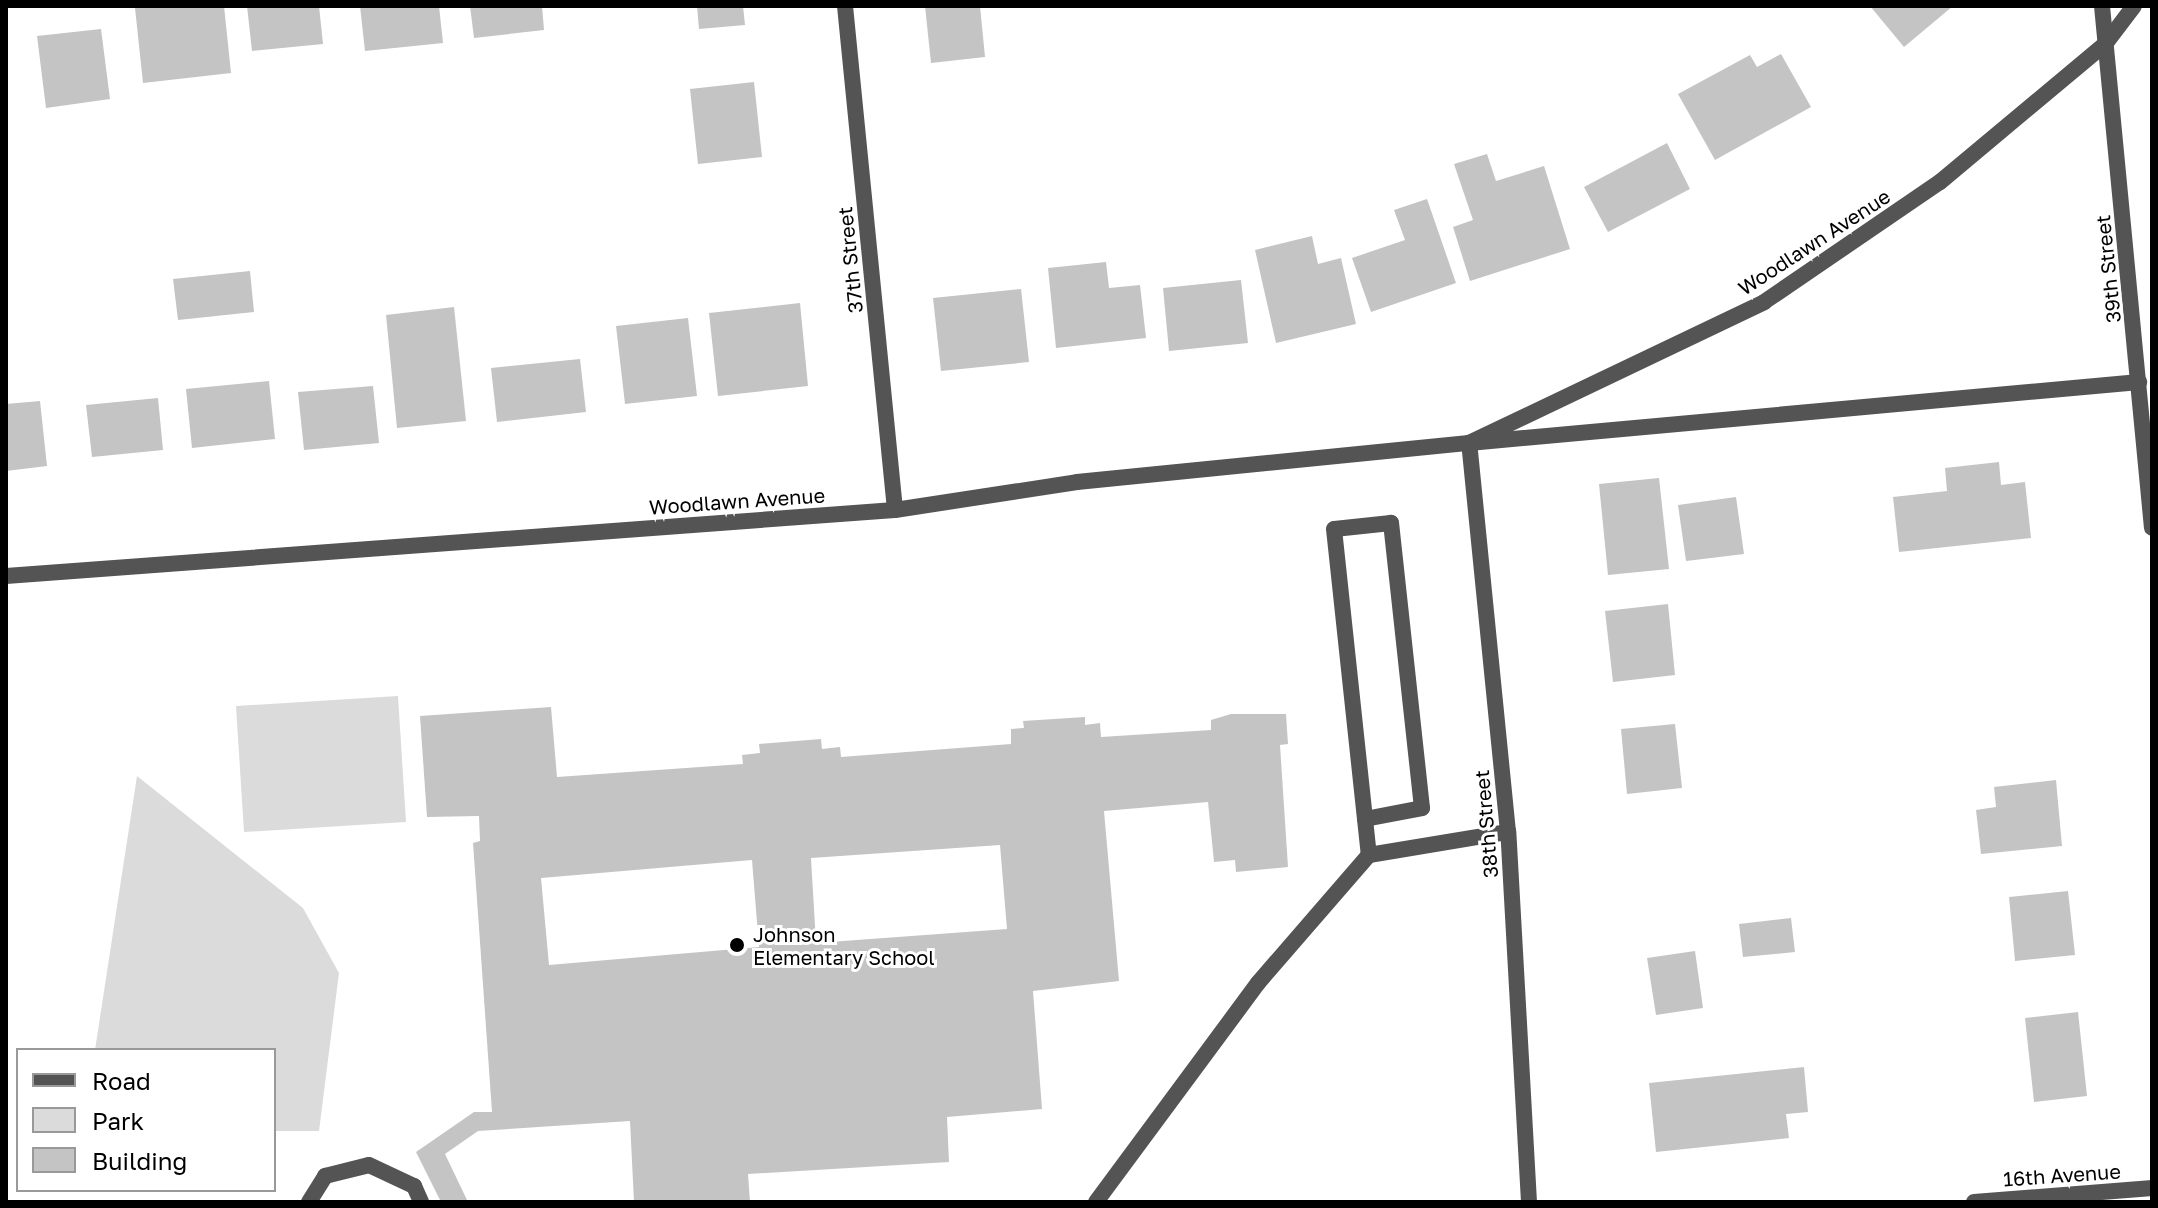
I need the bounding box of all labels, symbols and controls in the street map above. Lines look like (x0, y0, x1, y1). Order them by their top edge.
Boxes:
street label: Woodlawn Avenue (1734, 184, 1894, 300)
street label: 37th Street (832, 206, 868, 314)
street label: 39th Street (2090, 214, 2126, 324)
street label: Woodlawn Avenue (648, 483, 826, 519)
street label: 38th Street (1469, 769, 1503, 879)
place label: Johnson Elementary School (753, 922, 935, 969)
marker: Johnson Elementary School (728, 936, 746, 954)
legend (16, 1048, 276, 1192)
text: Road (92, 1066, 151, 1095)
text: Park (92, 1106, 144, 1135)
text: Building (92, 1146, 187, 1175)
street label: 16th Avenue (2002, 1159, 2122, 1191)

